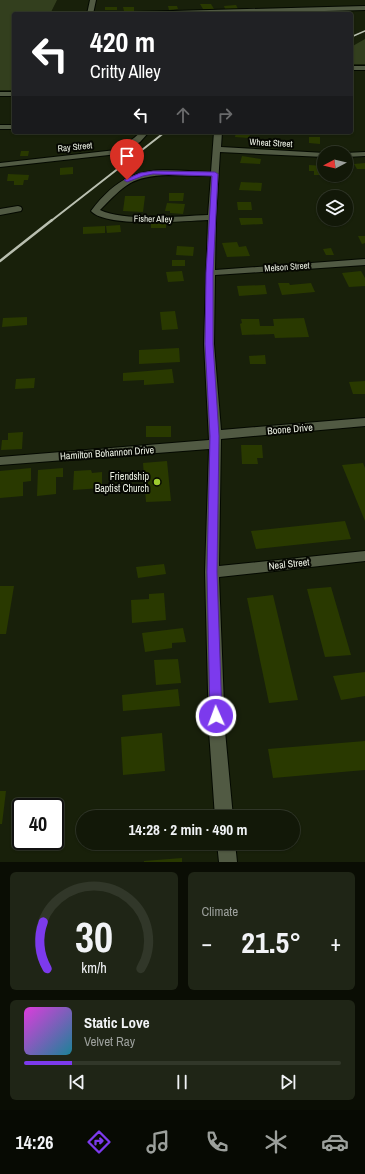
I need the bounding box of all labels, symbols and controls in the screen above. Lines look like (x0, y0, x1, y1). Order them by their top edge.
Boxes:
text: 420 m (90, 23, 155, 61)
icon: left (24, 28, 76, 80)
text: Critty Alley (90, 59, 161, 84)
icon: left (130, 104, 152, 126)
icon: ahead (172, 104, 194, 126)
icon: right (214, 104, 236, 126)
street label: Wheat Street (249, 136, 293, 150)
street label: Ray Street (57, 139, 93, 155)
pin (110, 139, 144, 180)
icon: arrive (116, 145, 138, 167)
north arrow (317, 146, 353, 182)
map controls (317, 146, 353, 226)
button: layers (317, 190, 353, 226)
street label: Fisher Alley (134, 213, 173, 225)
street label: Melson Street (264, 259, 310, 275)
street label: Boone Drive (267, 421, 314, 437)
street label: Hamilton Bohannon Drive (59, 443, 155, 463)
place label: Friendship Baptist Church (95, 470, 149, 495)
marker: Friendship Baptist Church (152, 477, 162, 487)
street label: Neal Street (268, 555, 311, 573)
position arrow (195, 695, 237, 737)
speed limit sign: 40 (12, 798, 64, 850)
text: 14:28 · 2 min · 490 m (129, 819, 247, 840)
text: Climate (202, 903, 238, 920)
text: 30 (75, 909, 113, 965)
text: 21.5° (241, 922, 301, 962)
text: − (202, 928, 212, 958)
text: + (330, 928, 341, 958)
text: km/h (81, 958, 106, 977)
text: Static Love (84, 1012, 150, 1033)
text: Velvet Ray (84, 1033, 135, 1050)
icon: previous (66, 1071, 88, 1093)
icon: pause (171, 1071, 193, 1093)
icon: next (277, 1071, 299, 1093)
icon: directions (85, 1128, 113, 1156)
icon: music (144, 1128, 172, 1156)
icon: phone (203, 1128, 231, 1156)
icon: climate (262, 1128, 290, 1156)
icon: car (321, 1128, 349, 1156)
text: 14:26 (16, 1130, 53, 1155)

